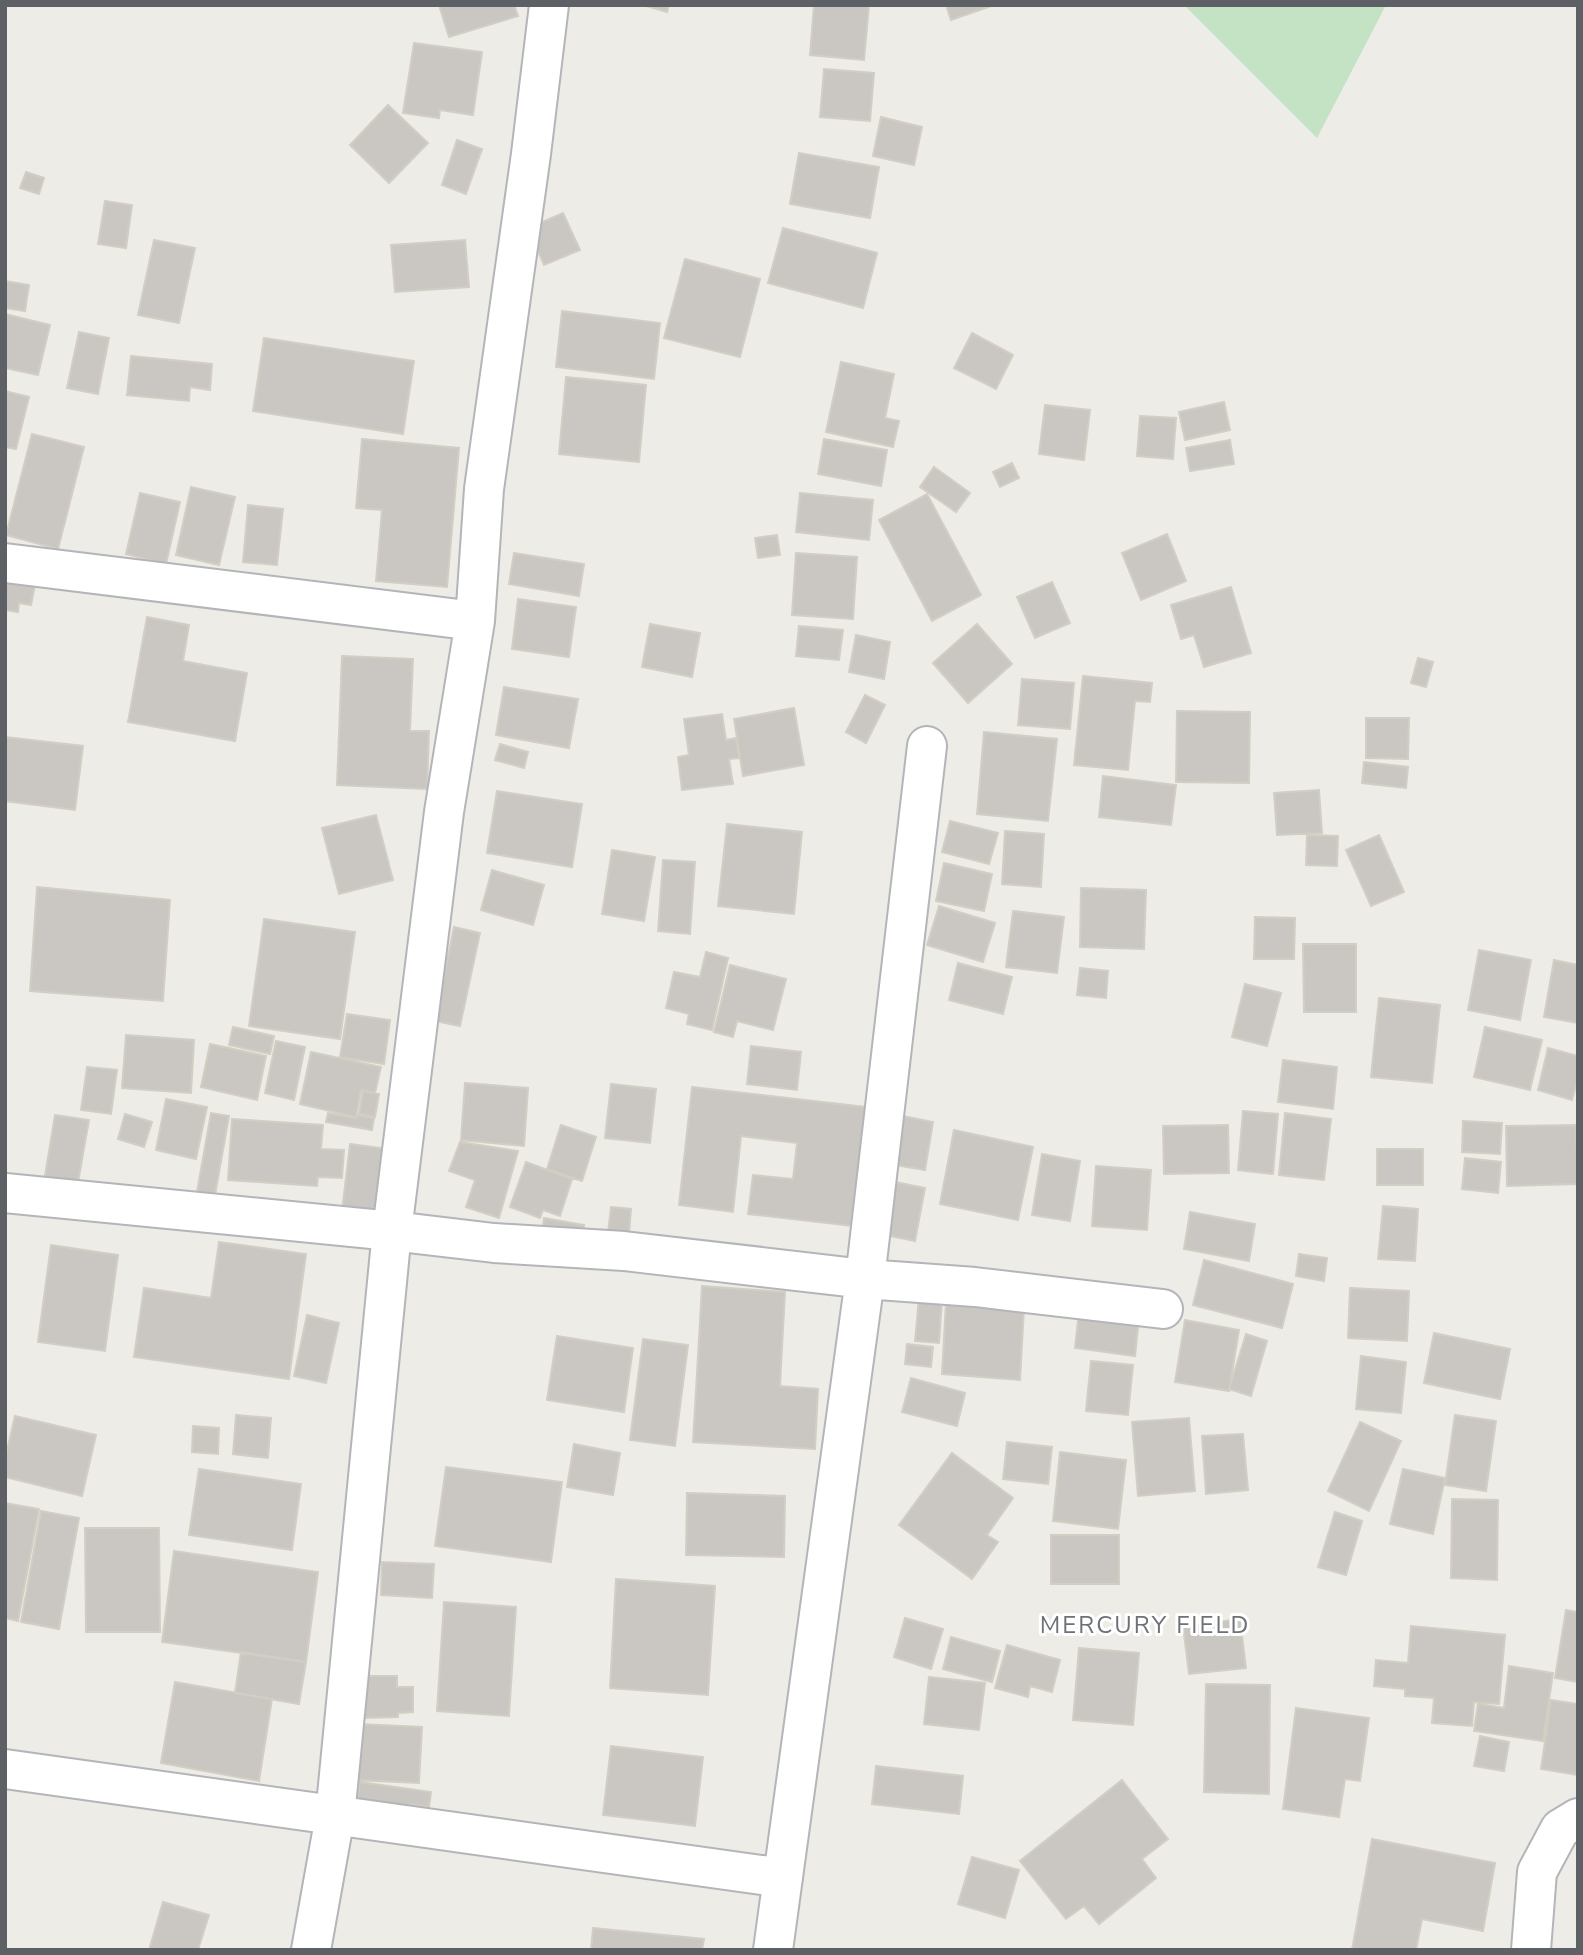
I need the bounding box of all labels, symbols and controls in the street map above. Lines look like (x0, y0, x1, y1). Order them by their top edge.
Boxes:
district label: MERCURY FIELD (1040, 1609, 1250, 1641)

